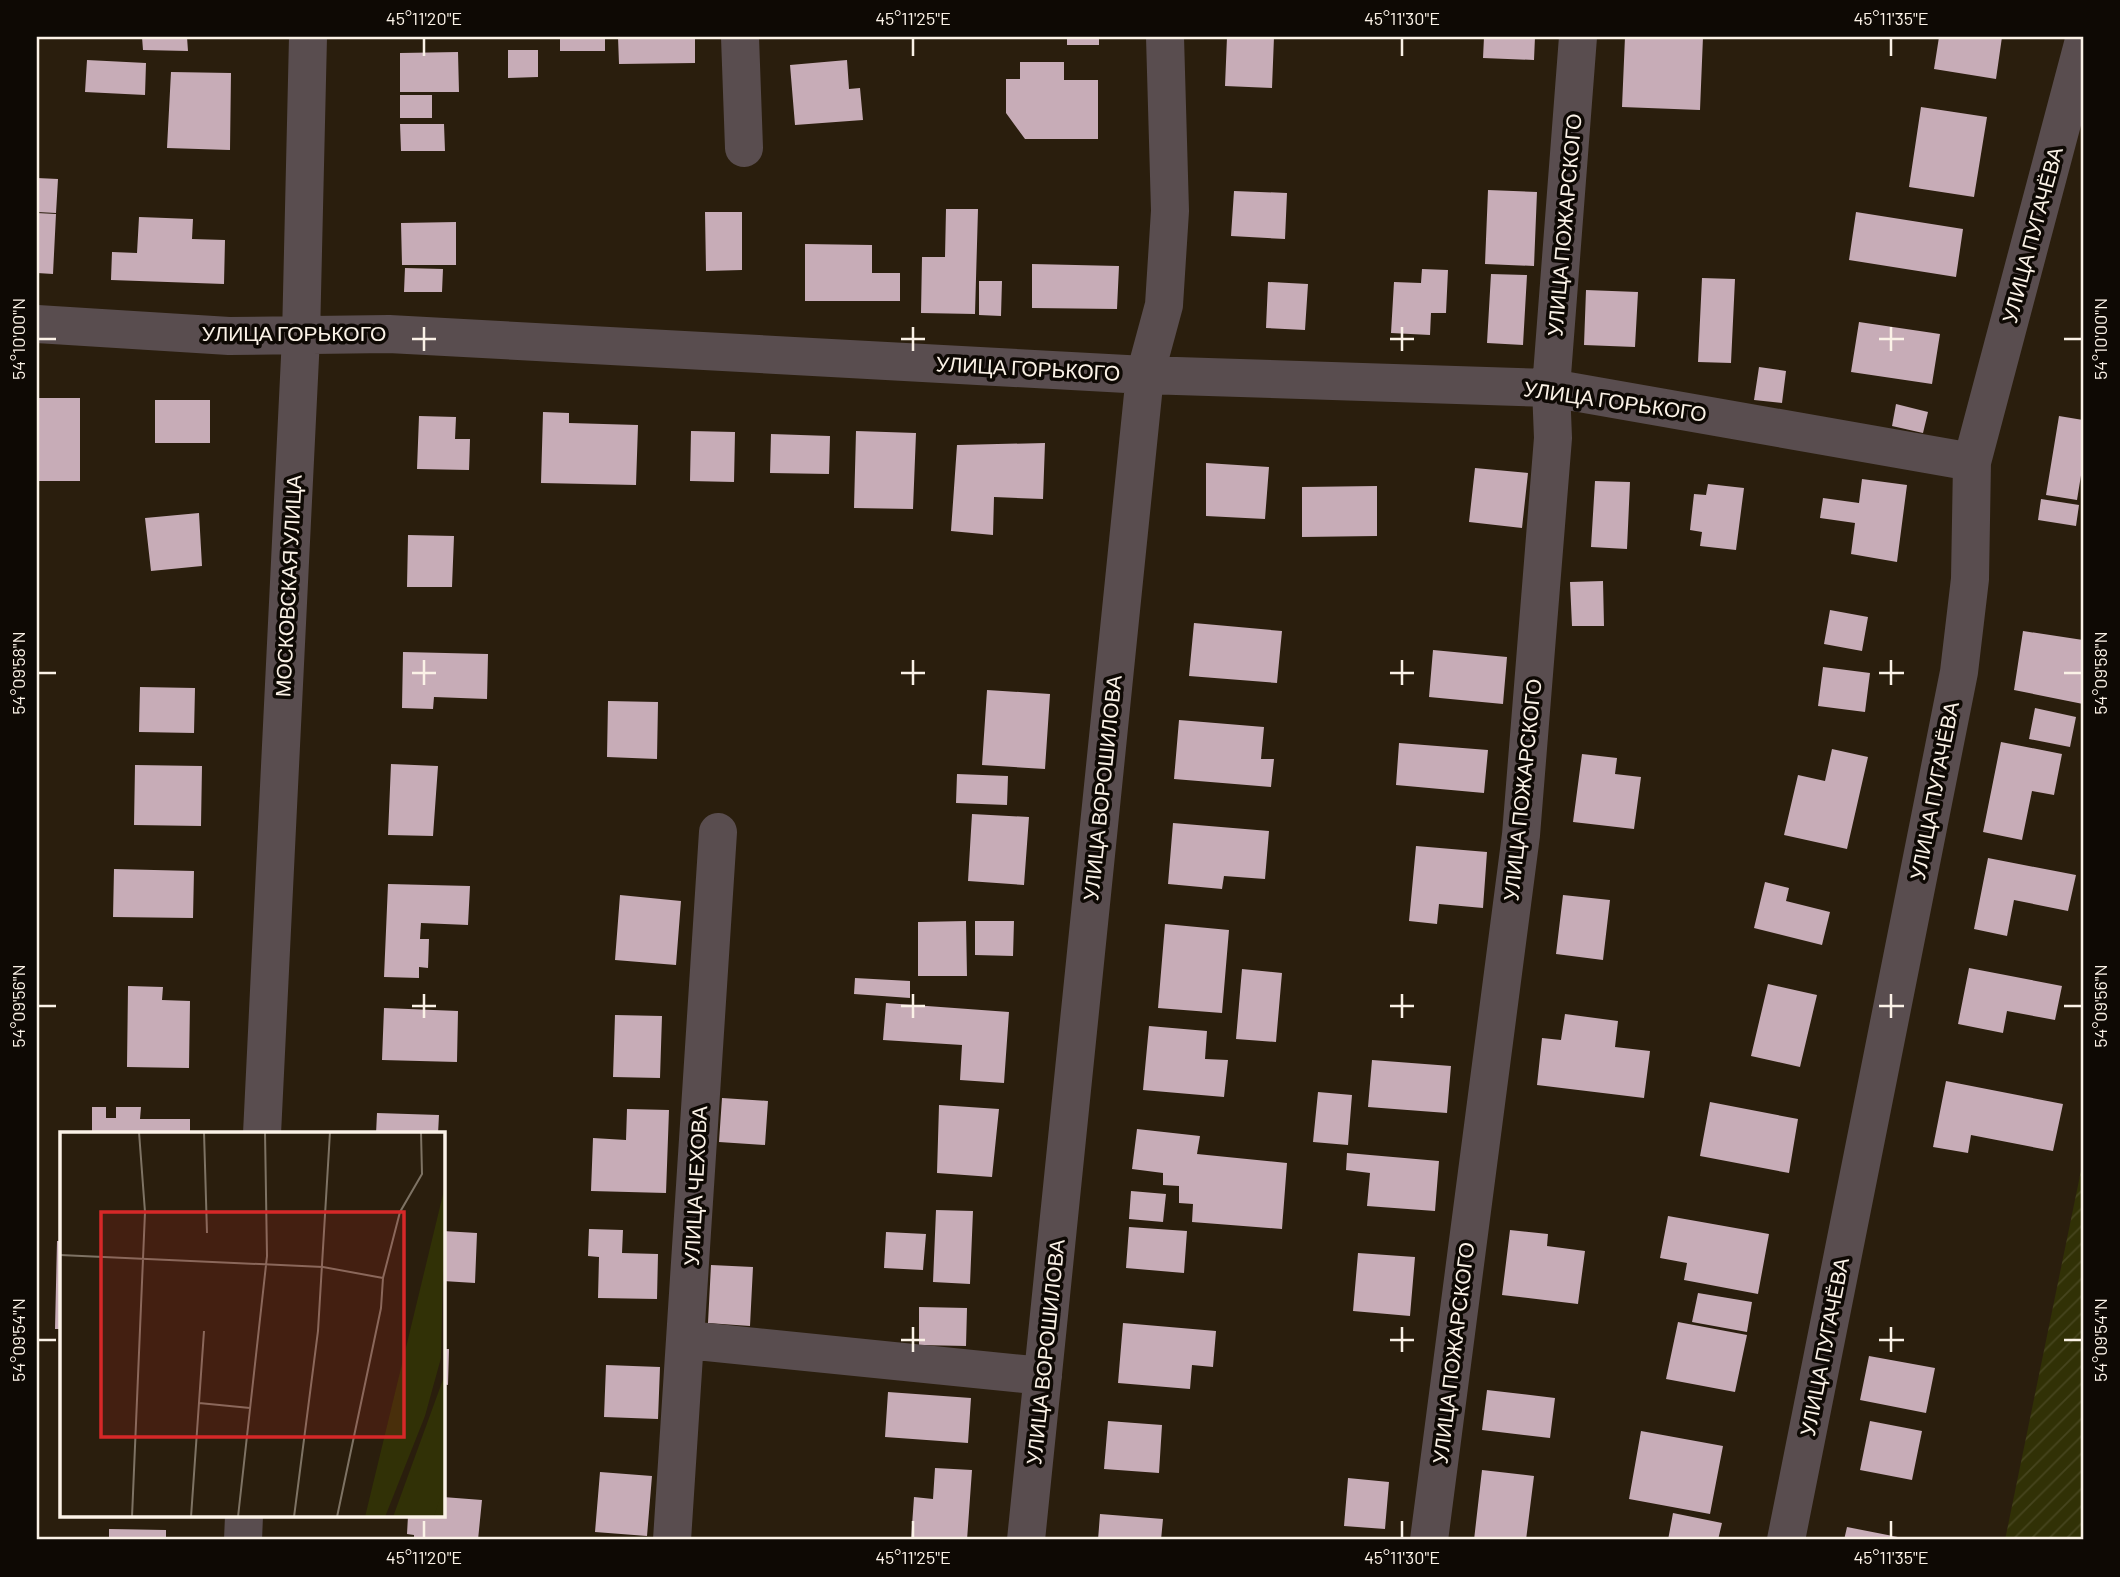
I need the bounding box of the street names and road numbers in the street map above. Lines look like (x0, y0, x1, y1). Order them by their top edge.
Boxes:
street label: УЛИЦА ПОЖАРСКОГО (1541, 112, 1586, 337)
street label: УЛИЦА ПУГАЧЁВА (1996, 144, 2067, 325)
street label: УЛИЦА ГОРЬКОГО (202, 320, 386, 345)
street label: УЛИЦА ГОРЬКОГО (935, 350, 1121, 385)
street label: УЛИЦА ГОРЬКОГО (1522, 375, 1708, 426)
street label: МОСКОВСКАЯ УЛИЦА (269, 474, 306, 698)
street label: УЛИЦА ВОРОШИЛОВА (1077, 674, 1126, 902)
street label: УЛИЦА ПОЖАРСКОГО (1497, 677, 1546, 902)
street label: УЛИЦА ПУГАЧЁВА (1904, 699, 1963, 882)
street label: УЛИЦА ЧЕХОВА (678, 1105, 711, 1267)
street label: УЛИЦА ВОРОШИЛОВА (1020, 1238, 1069, 1466)
street label: УЛИЦА ПОЖАРСКОГО (1426, 1240, 1479, 1465)
street label: УЛИЦА ПУГАЧЁВА (1794, 1255, 1853, 1438)

